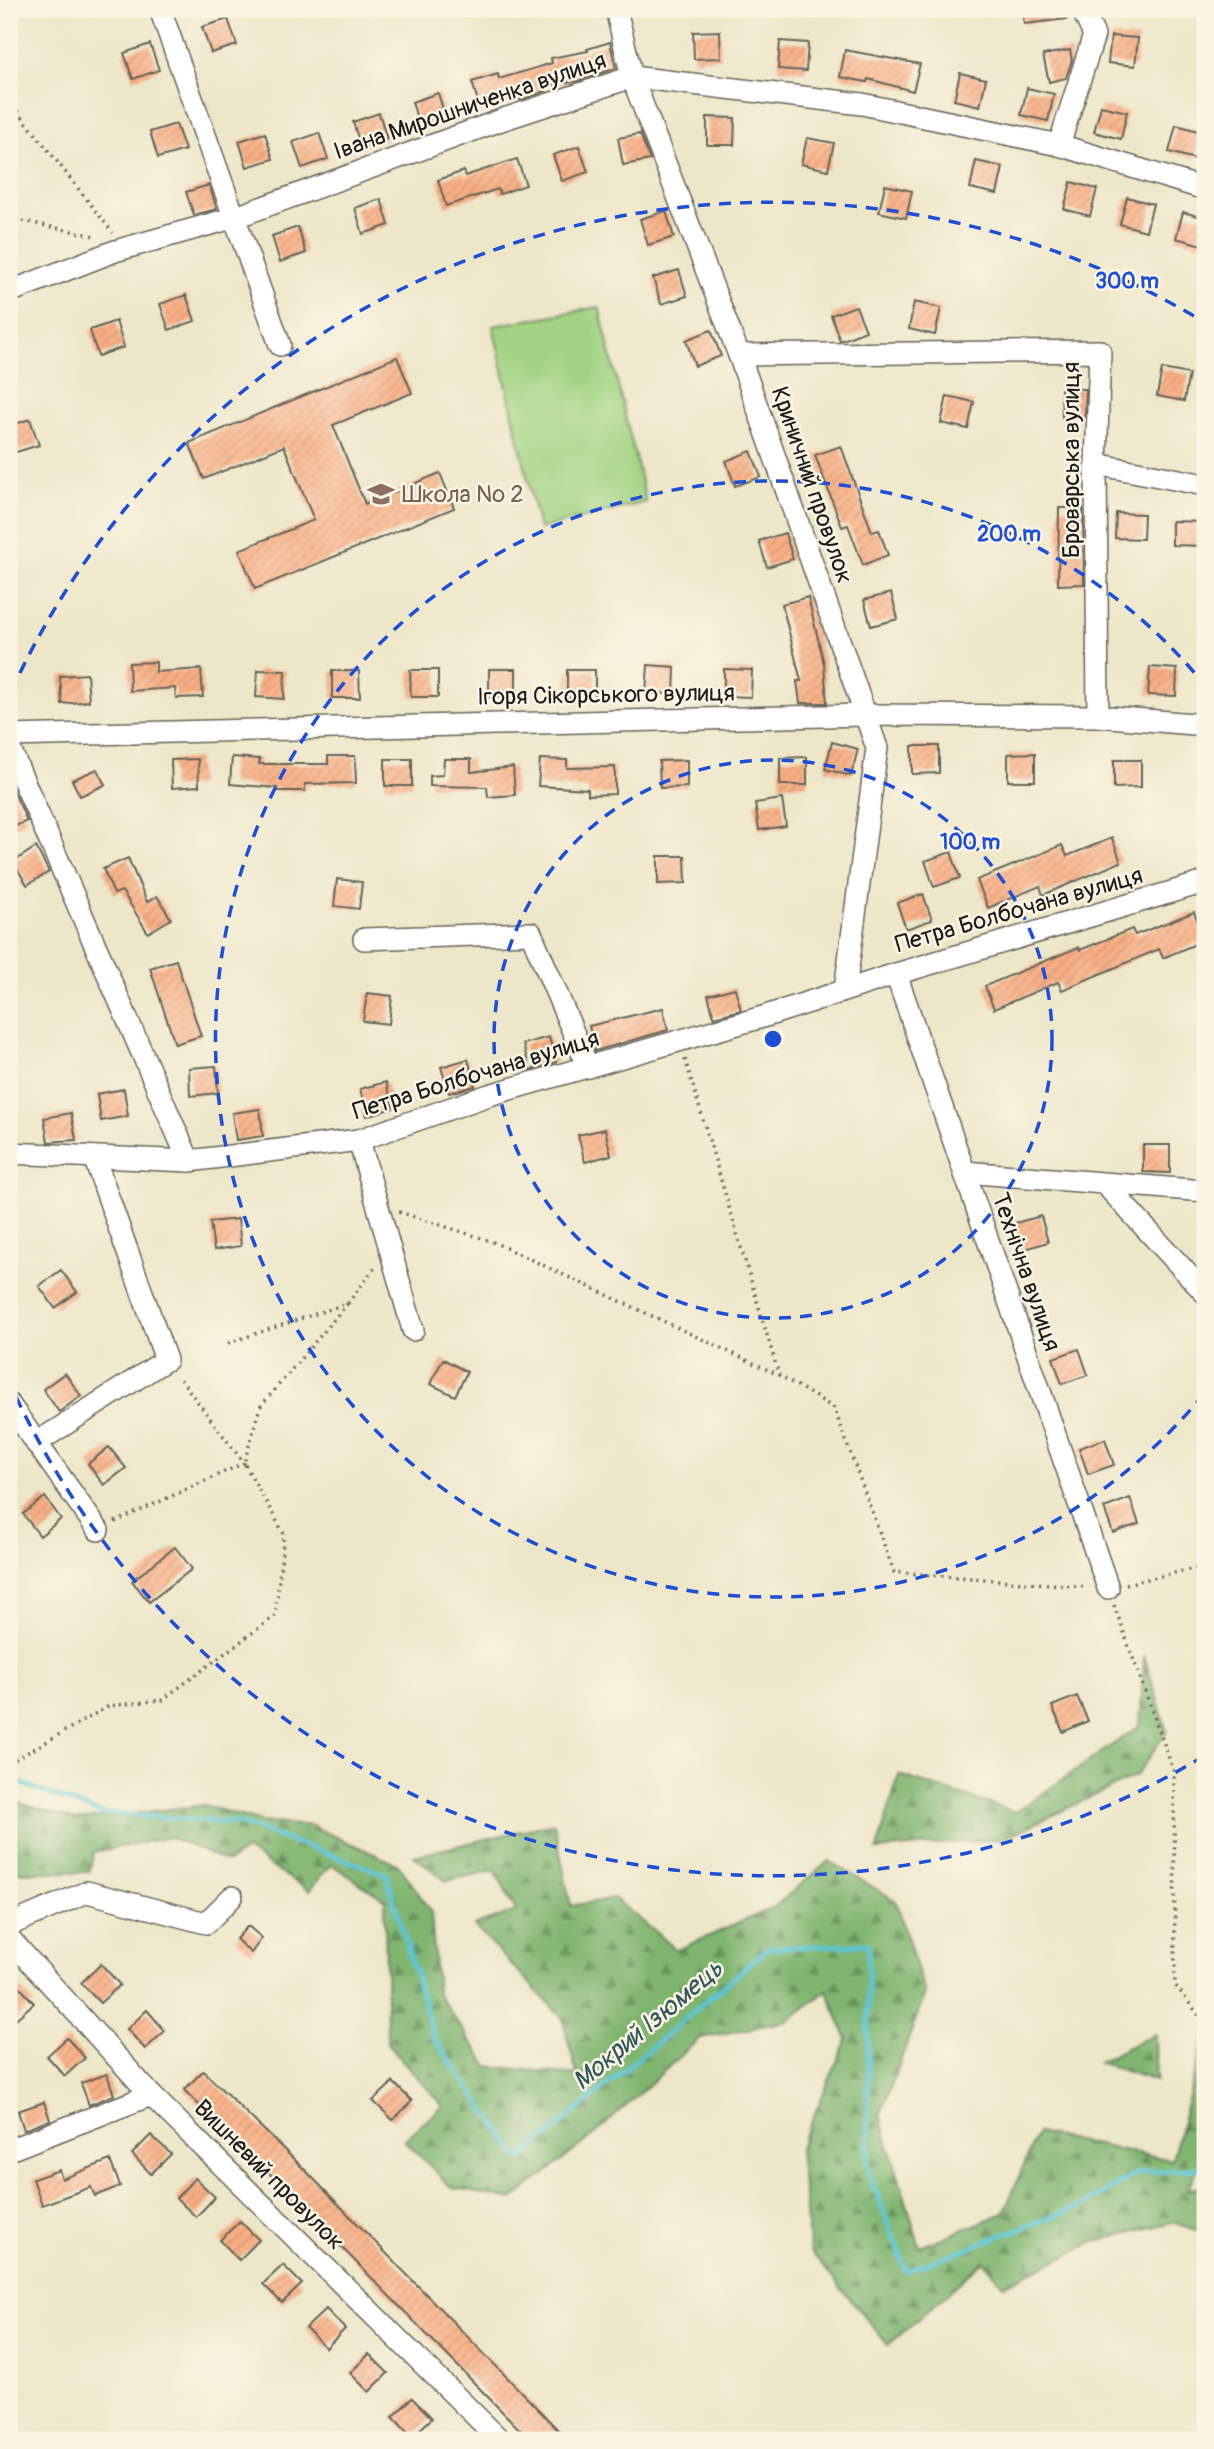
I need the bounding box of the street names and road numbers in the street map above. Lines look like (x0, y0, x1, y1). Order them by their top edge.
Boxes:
street label: Івана Мирошниченка вулиця (330, 46, 610, 166)
street label: Броварська вулиця (1057, 362, 1086, 558)
street label: Криничний провулок (765, 383, 859, 587)
street label: Ігоря Сікорського вулиця (477, 678, 735, 712)
street label: Петра Болбочана вулиця (892, 861, 1146, 959)
street label: Петра Болбочана вулиця (349, 1024, 603, 1126)
street label: Технічна вулиця (985, 1189, 1067, 1355)
street label: Вишневий провулок (188, 2094, 350, 2256)

